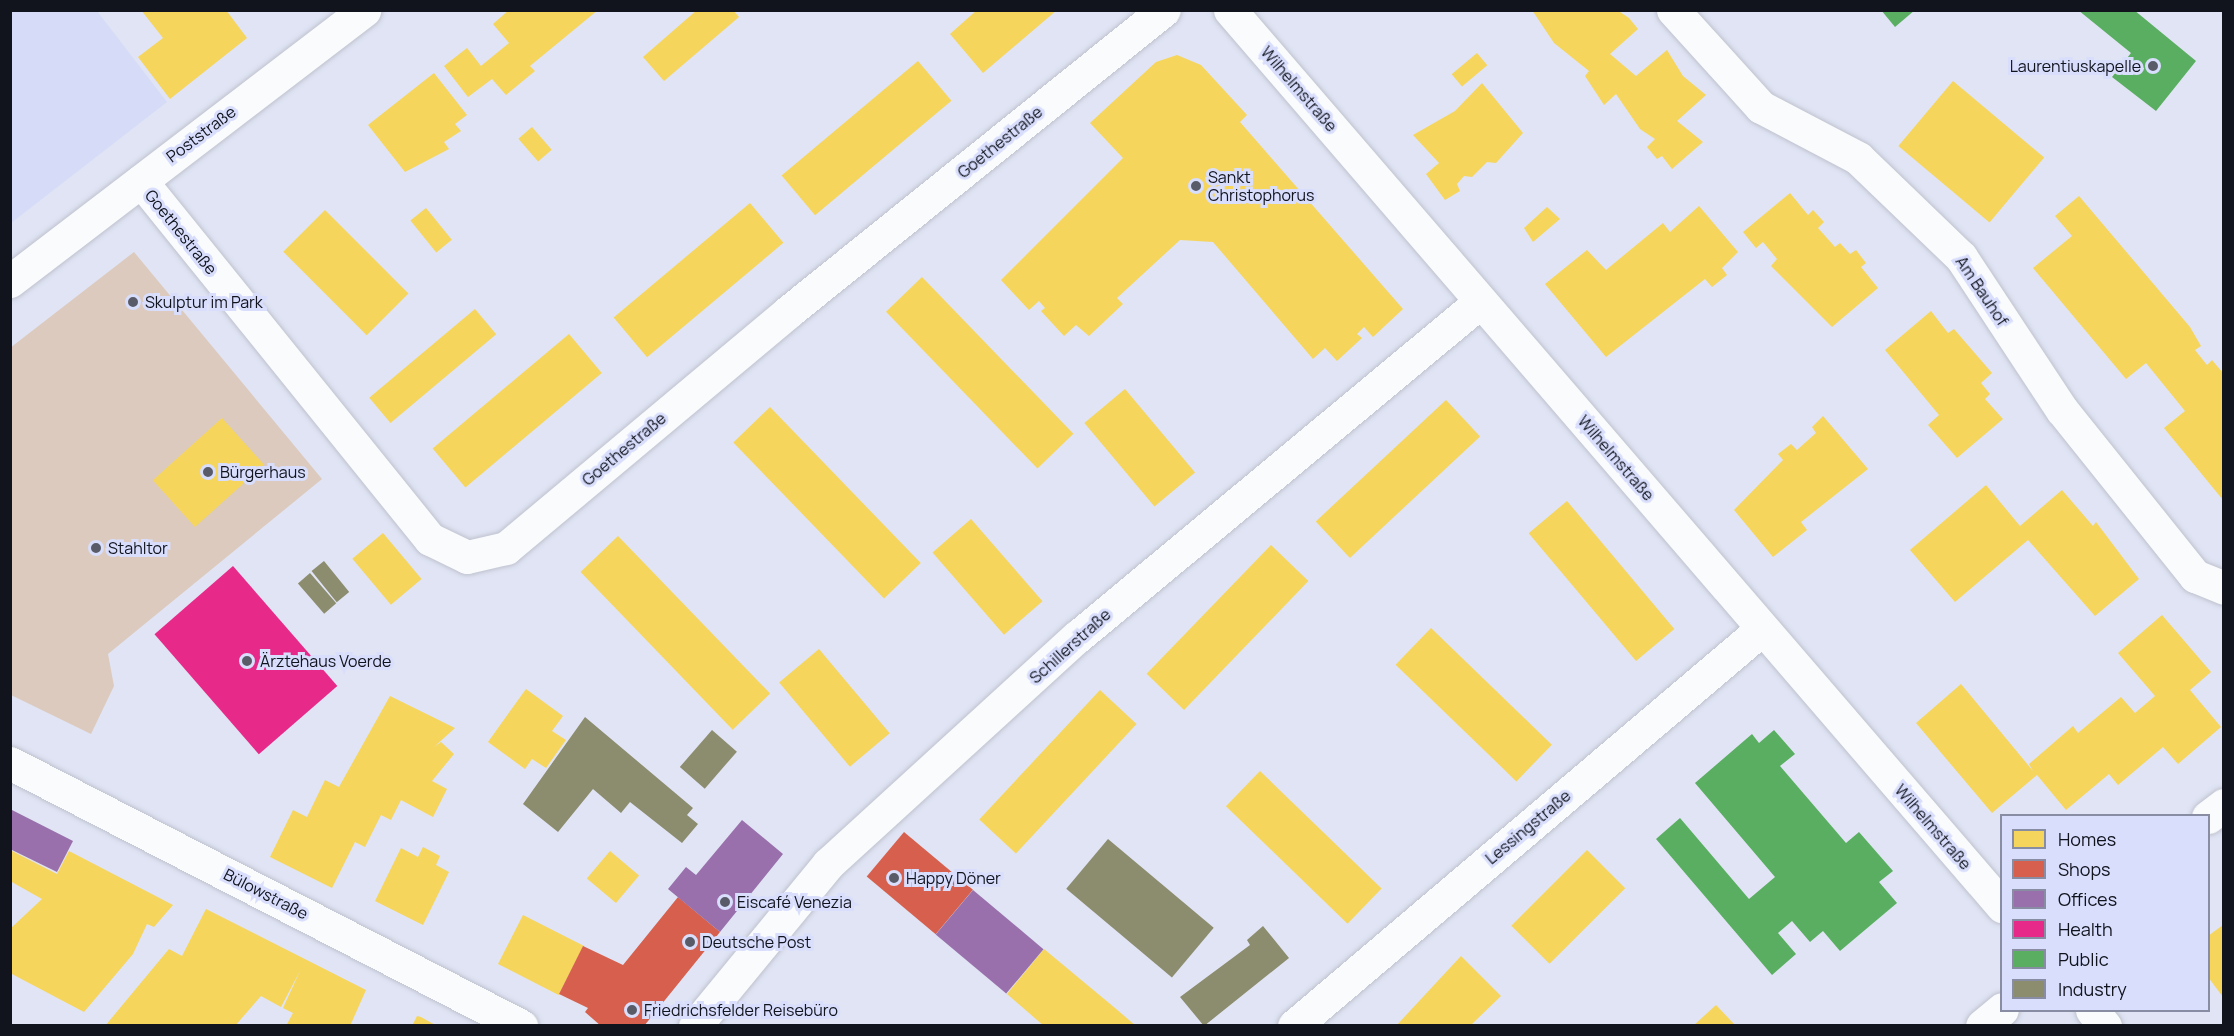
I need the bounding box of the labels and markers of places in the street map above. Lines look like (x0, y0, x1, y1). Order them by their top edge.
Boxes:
place label: Laurentiuskapelle (2010, 56, 2141, 76)
marker: Laurentiuskapelle (2146, 59, 2160, 73)
place label: Sankt Christophorus (1208, 167, 1315, 205)
marker: Sankt Christophorus (1189, 179, 1203, 193)
place label: Skulptur im Park (145, 292, 263, 312)
marker: Skulptur im Park (126, 295, 140, 309)
place label: Bürgerhaus (220, 462, 306, 482)
marker: Bürgerhaus (201, 465, 215, 479)
place label: Stahltor (108, 538, 168, 558)
marker: Stahltor (89, 541, 103, 555)
place label: Ärztehaus Voerde (260, 651, 391, 671)
marker: Ärztehaus Voerde (238, 652, 256, 670)
place label: Happy Döner (906, 868, 1001, 888)
marker: Happy Döner (887, 871, 901, 885)
place label: Eiscafé Venezia (737, 892, 852, 912)
marker: Eiscafé Venezia (718, 895, 732, 909)
place label: Deutsche Post (702, 932, 811, 952)
marker: Deutsche Post (683, 935, 697, 949)
place label: Friedrichsfelder Reisebüro (644, 1000, 838, 1020)
marker: Friedrichsfelder Reisebüro (625, 1003, 639, 1017)

